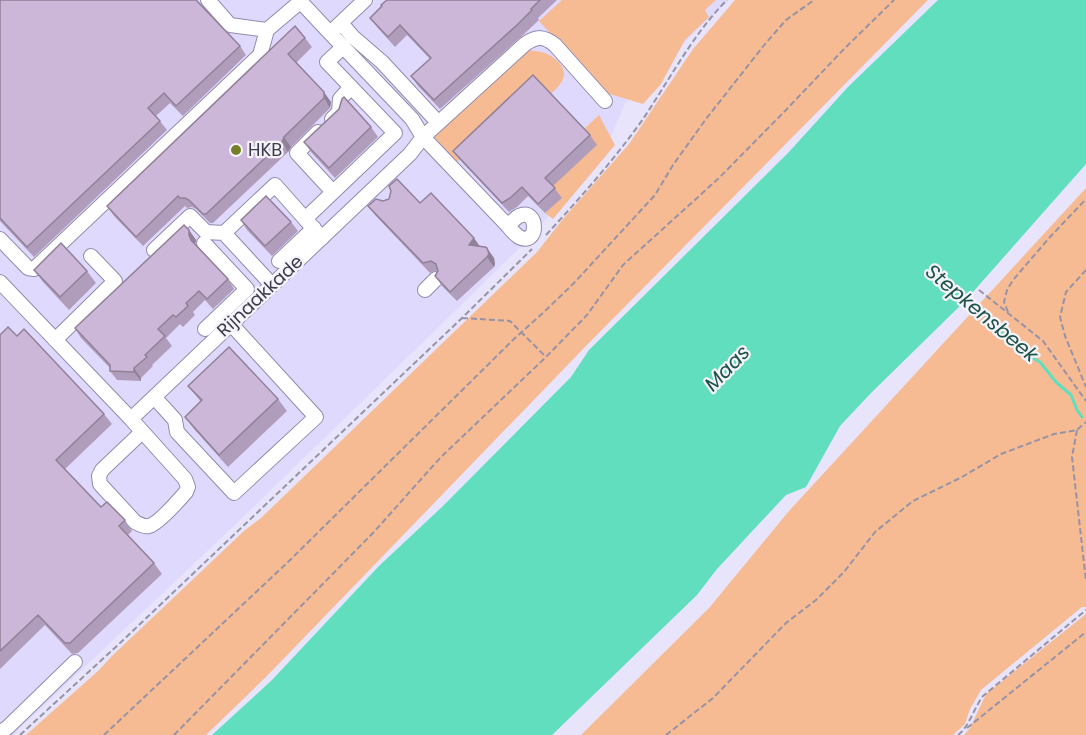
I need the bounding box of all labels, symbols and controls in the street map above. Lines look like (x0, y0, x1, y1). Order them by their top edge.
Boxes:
place label: HKB (248, 137, 282, 162)
marker: HKB (229, 143, 243, 157)
street label: Rijnaakkade (211, 249, 308, 342)
water label: Stepkensbeek (920, 257, 1046, 370)
water label: Maas (698, 339, 756, 397)

